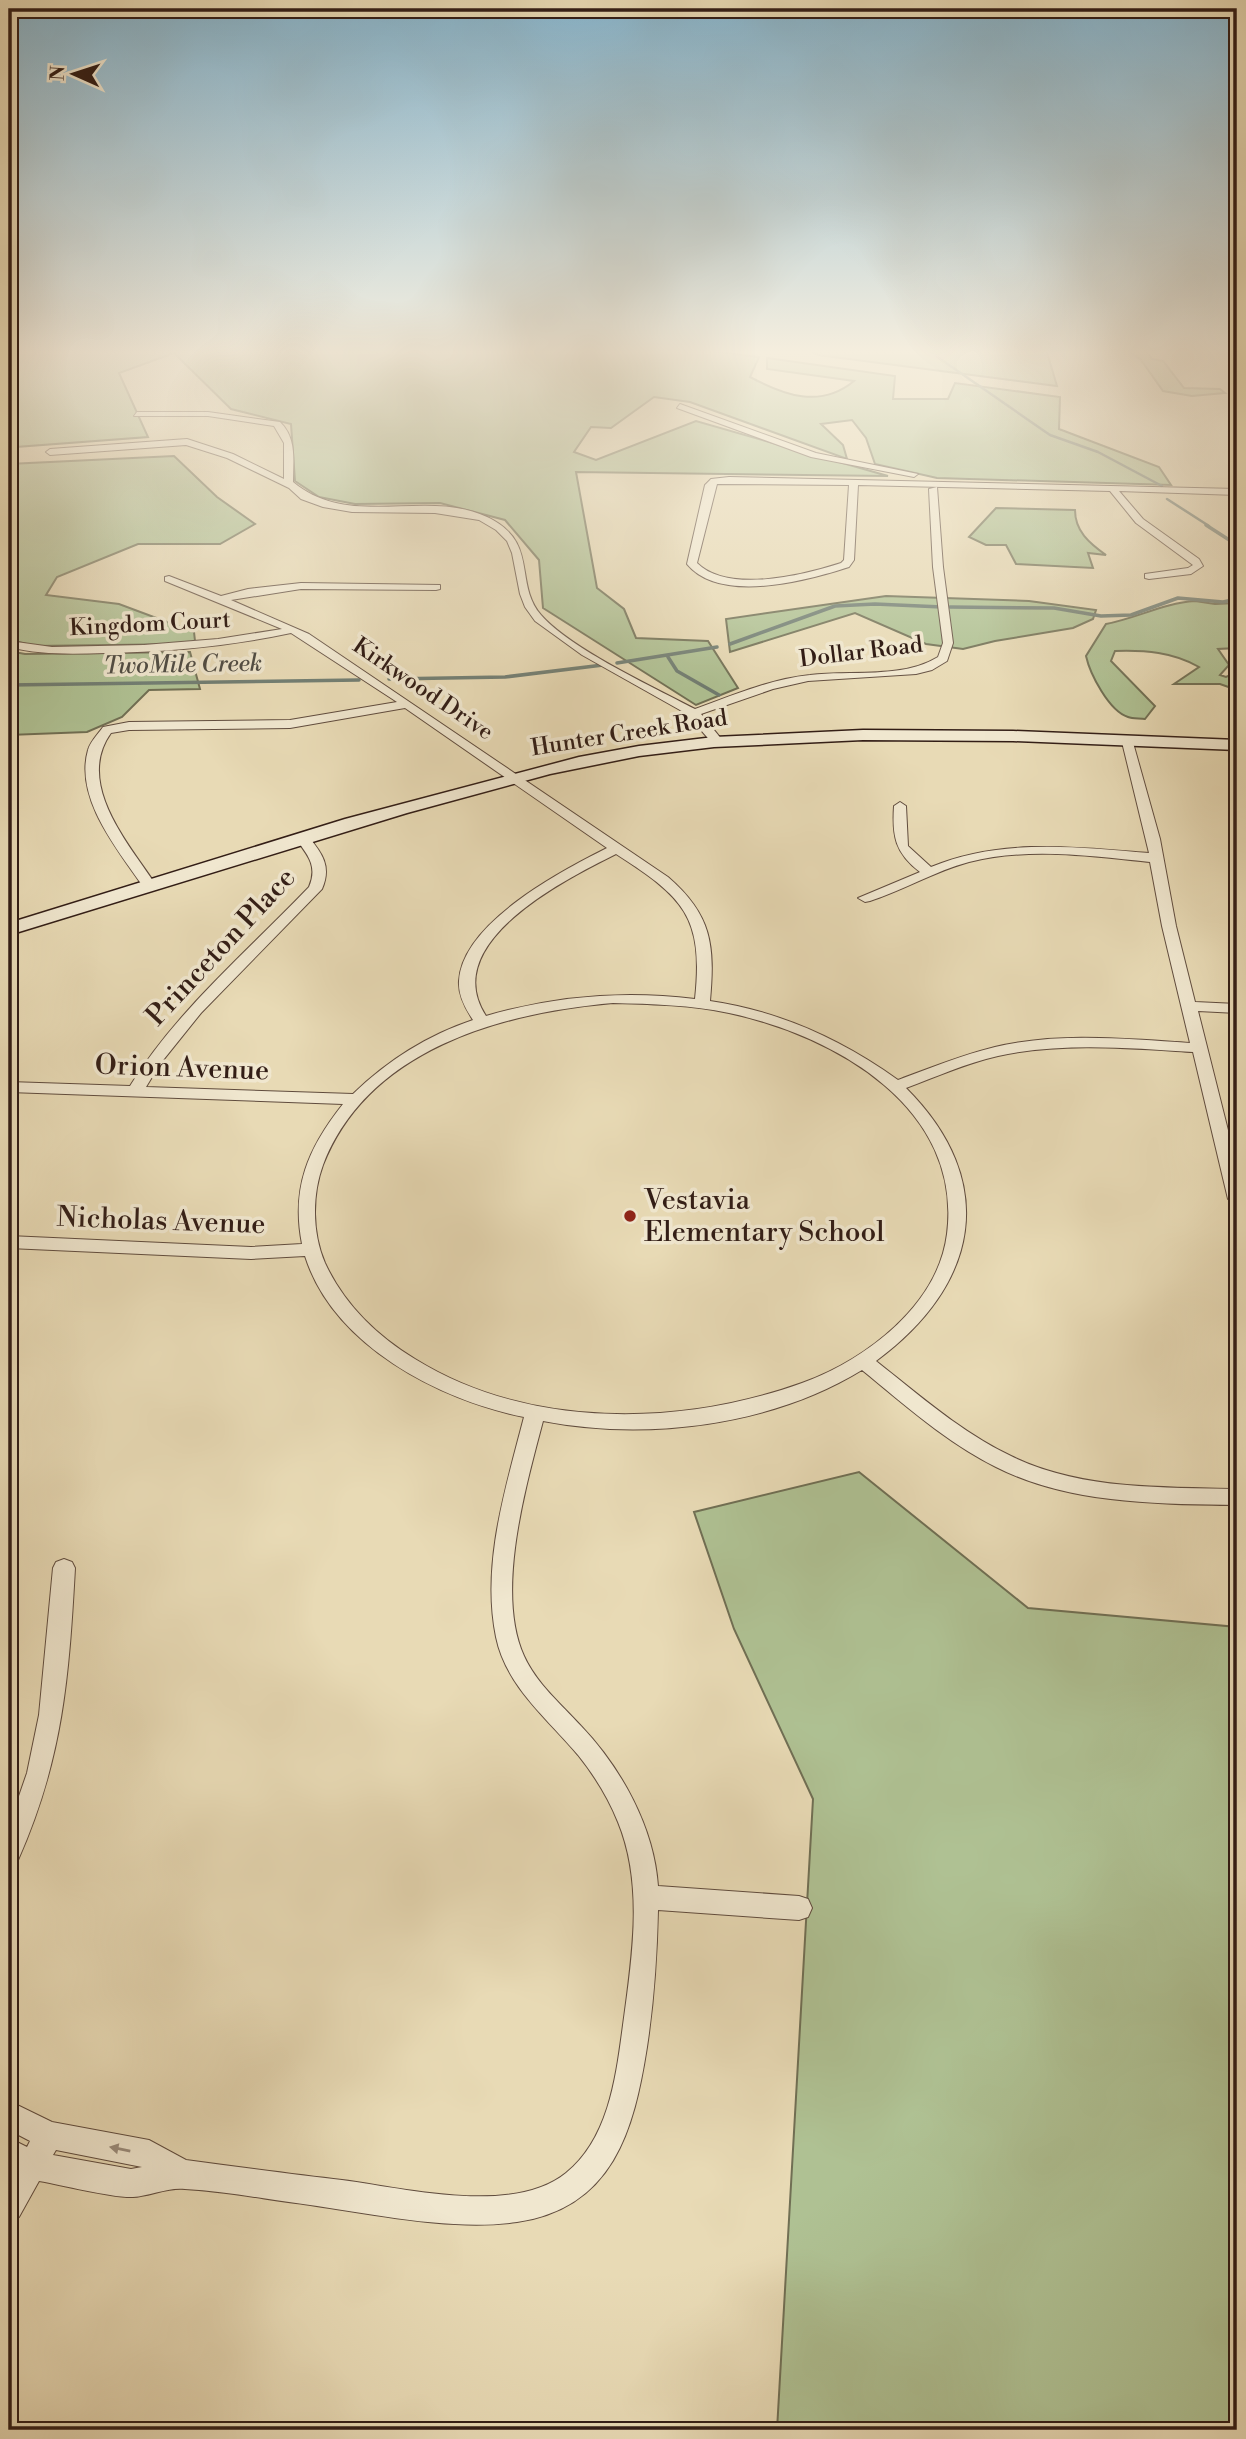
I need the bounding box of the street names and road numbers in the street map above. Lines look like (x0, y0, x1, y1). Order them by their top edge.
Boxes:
street label: Kingdom Court (69, 606, 231, 642)
street label: Dollar Road (798, 631, 924, 673)
street label: Kirkwood Drive (347, 632, 499, 746)
street label: Hunter Creek Road (529, 704, 729, 762)
street label: Princeton Place (139, 861, 303, 1033)
street label: Orion Avenue (94, 1047, 270, 1089)
street label: Nicholas Avenue (56, 1200, 266, 1242)

